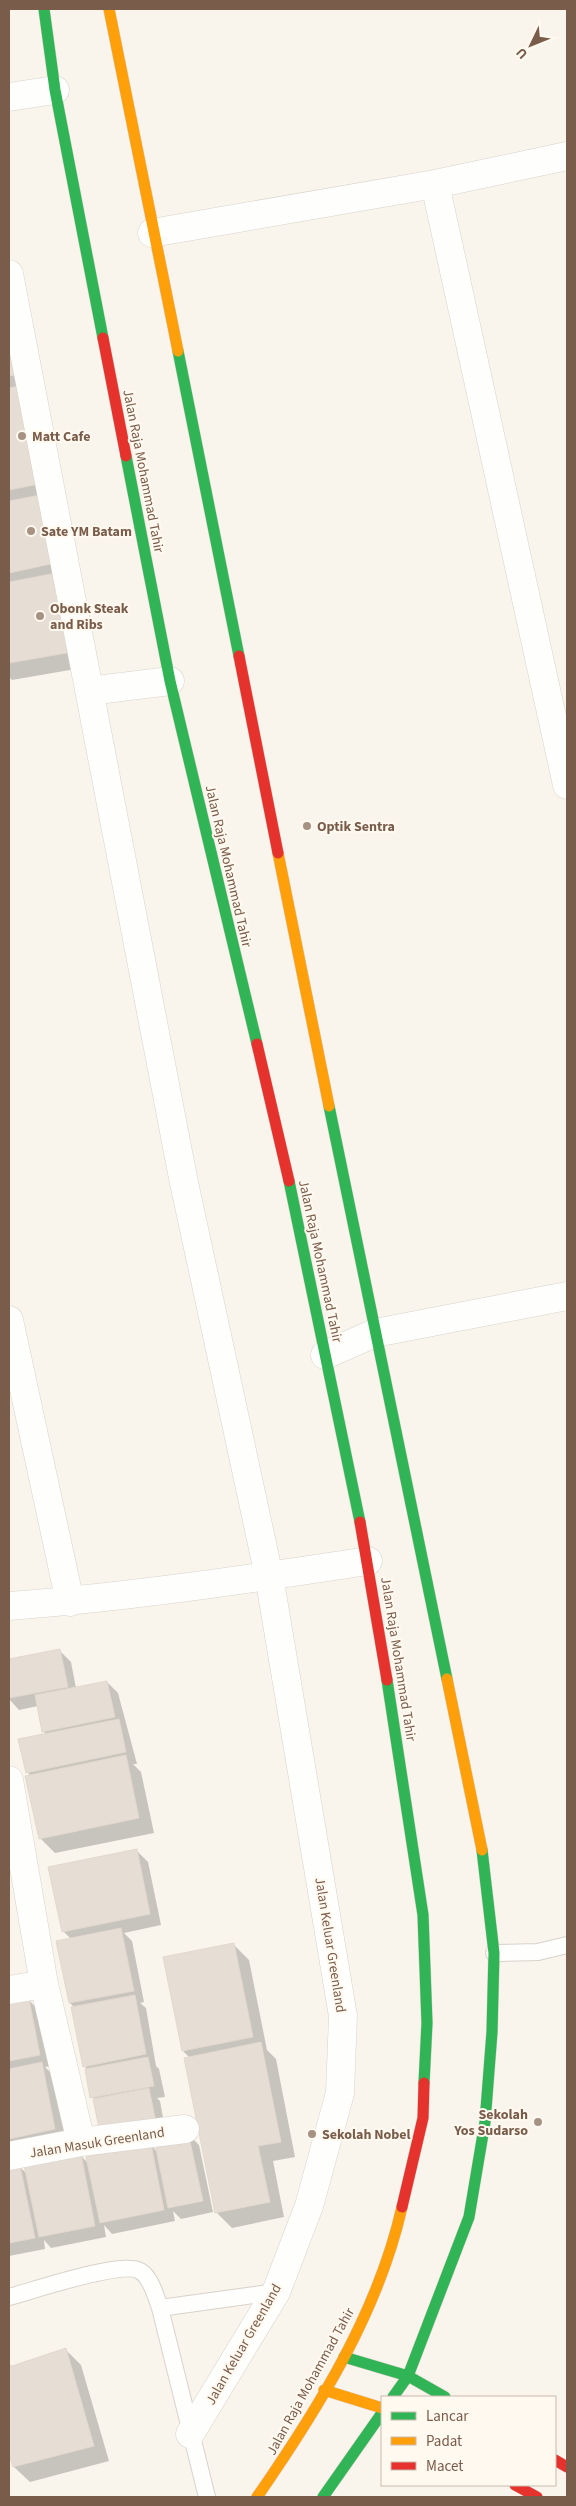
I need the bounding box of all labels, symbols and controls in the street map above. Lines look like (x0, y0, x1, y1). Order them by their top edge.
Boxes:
north arrow (506, 20, 556, 70)
text: U (512, 43, 533, 63)
street label: Jalan Raja Mohammad Tahir (117, 388, 169, 555)
place label: Matt Cafe (32, 427, 90, 447)
marker: Matt Cafe (16, 430, 28, 442)
place label: Sate YM Batam (41, 522, 132, 542)
marker: Sate YM Batam (25, 525, 37, 537)
place label: Obonk Steak and Ribs (50, 599, 129, 635)
marker: Obonk Steak and Ribs (34, 610, 46, 622)
street label: Jalan Raja Mohammad Tahir (200, 783, 256, 949)
place label: Optik Sentra (317, 817, 395, 837)
marker: Optik Sentra (301, 820, 313, 832)
street label: Jalan Raja Mohammad Tahir (293, 1178, 347, 1345)
street label: Jalan Raja Mohammad Tahir (375, 1576, 421, 1743)
street label: Jalan Keluar Greenland (309, 1876, 351, 2014)
place label: Sekolah Yos Sudarso (453, 2105, 528, 2141)
marker: Sekolah Yos Sudarso (532, 2116, 544, 2128)
street label: Jalan Masuk Greenland (28, 2122, 166, 2164)
place label: Sekolah Nobel (322, 2125, 411, 2145)
marker: Sekolah Nobel (306, 2128, 318, 2140)
street label: Jalan Keluar Greenland (201, 2280, 287, 2409)
street label: Jalan Raja Mohammad Tahir (262, 2304, 360, 2459)
legend (381, 2396, 556, 2486)
text: Lancar (426, 2406, 469, 2427)
text: Padat (426, 2431, 462, 2452)
text: Macet (426, 2456, 463, 2477)

